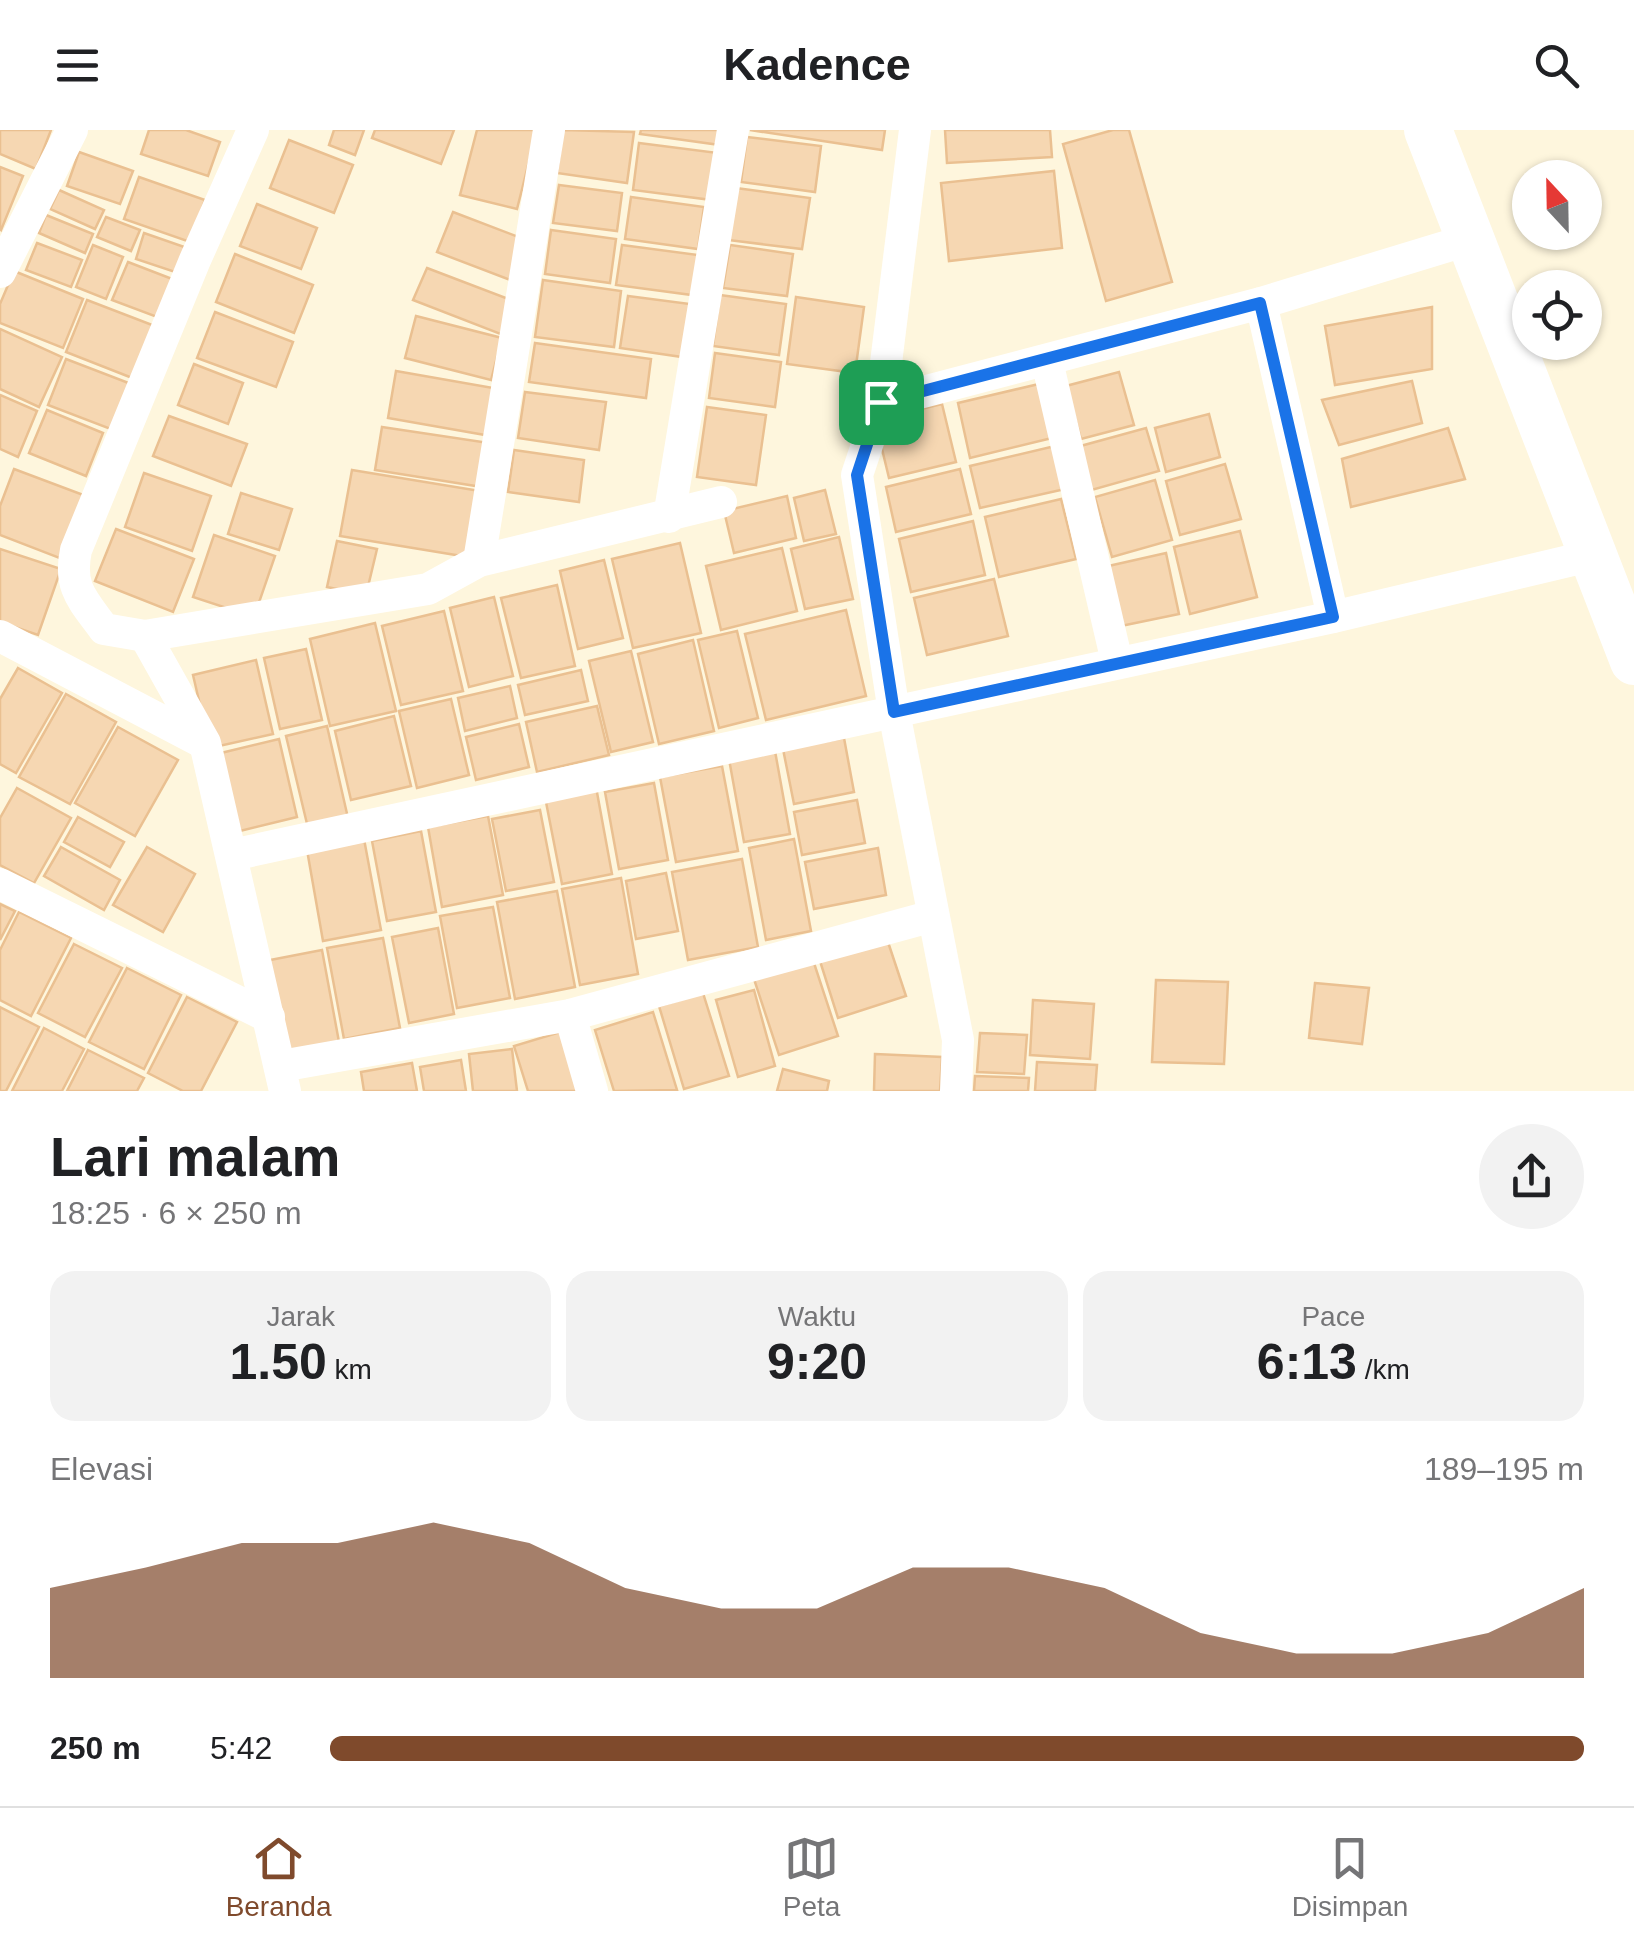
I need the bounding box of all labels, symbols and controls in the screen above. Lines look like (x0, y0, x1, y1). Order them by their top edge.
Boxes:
icon: menu (50, 38, 105, 93)
icon: search (1529, 38, 1584, 93)
text: Kadence (723, 39, 911, 90)
north arrow (1512, 160, 1602, 250)
map controls (1512, 160, 1602, 360)
button: locate (1512, 270, 1602, 360)
pin (839, 360, 924, 445)
icon: arrive (854, 375, 909, 430)
button: share (1479, 1124, 1584, 1229)
text: Lari malam (50, 1126, 340, 1188)
text: 18:25 · 6 × 250 m (50, 1195, 302, 1231)
text: Jarak (266, 1301, 335, 1332)
text: Waktu (778, 1301, 856, 1332)
text: Pace (1301, 1301, 1365, 1332)
text: 1.50 (229, 1334, 327, 1390)
text: 9:20 (767, 1334, 867, 1390)
text: 6:13 (1257, 1334, 1357, 1390)
text: km (327, 1354, 372, 1385)
text: /km (1357, 1354, 1410, 1385)
text: Elevasi (50, 1451, 153, 1487)
text: 189–195 m (1424, 1451, 1584, 1487)
text: 250 m (50, 1730, 141, 1766)
text: 5:42 (210, 1730, 272, 1766)
tab: Beranda (226, 1831, 332, 1923)
tab: Peta (783, 1831, 840, 1923)
tab: Disimpan (1292, 1831, 1408, 1923)

